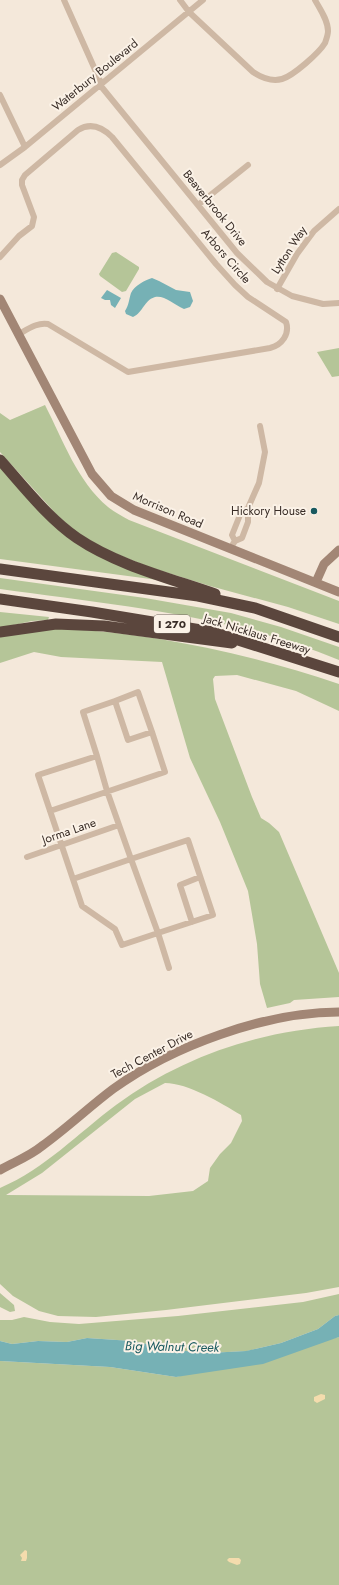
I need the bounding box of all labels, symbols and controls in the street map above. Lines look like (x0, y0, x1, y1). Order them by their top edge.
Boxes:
street label: Waterbury Boulevard (48, 35, 142, 115)
street label: Beaverbrook Drive (179, 166, 251, 250)
street label: Lytton Way (267, 222, 312, 278)
street label: Arbors Circle (197, 224, 255, 288)
street label: Morrison Road (130, 487, 206, 533)
place label: Hickory House (231, 502, 306, 520)
marker: Hickory House (309, 506, 319, 516)
street label: Jack Nicklaus Freeway (199, 609, 313, 659)
road number: I 270 (154, 615, 190, 633)
street label: Jorma Lane (38, 813, 98, 849)
street label: Tech Center Drive (108, 1025, 196, 1083)
water label: Big Walnut Creek (125, 1336, 220, 1357)

